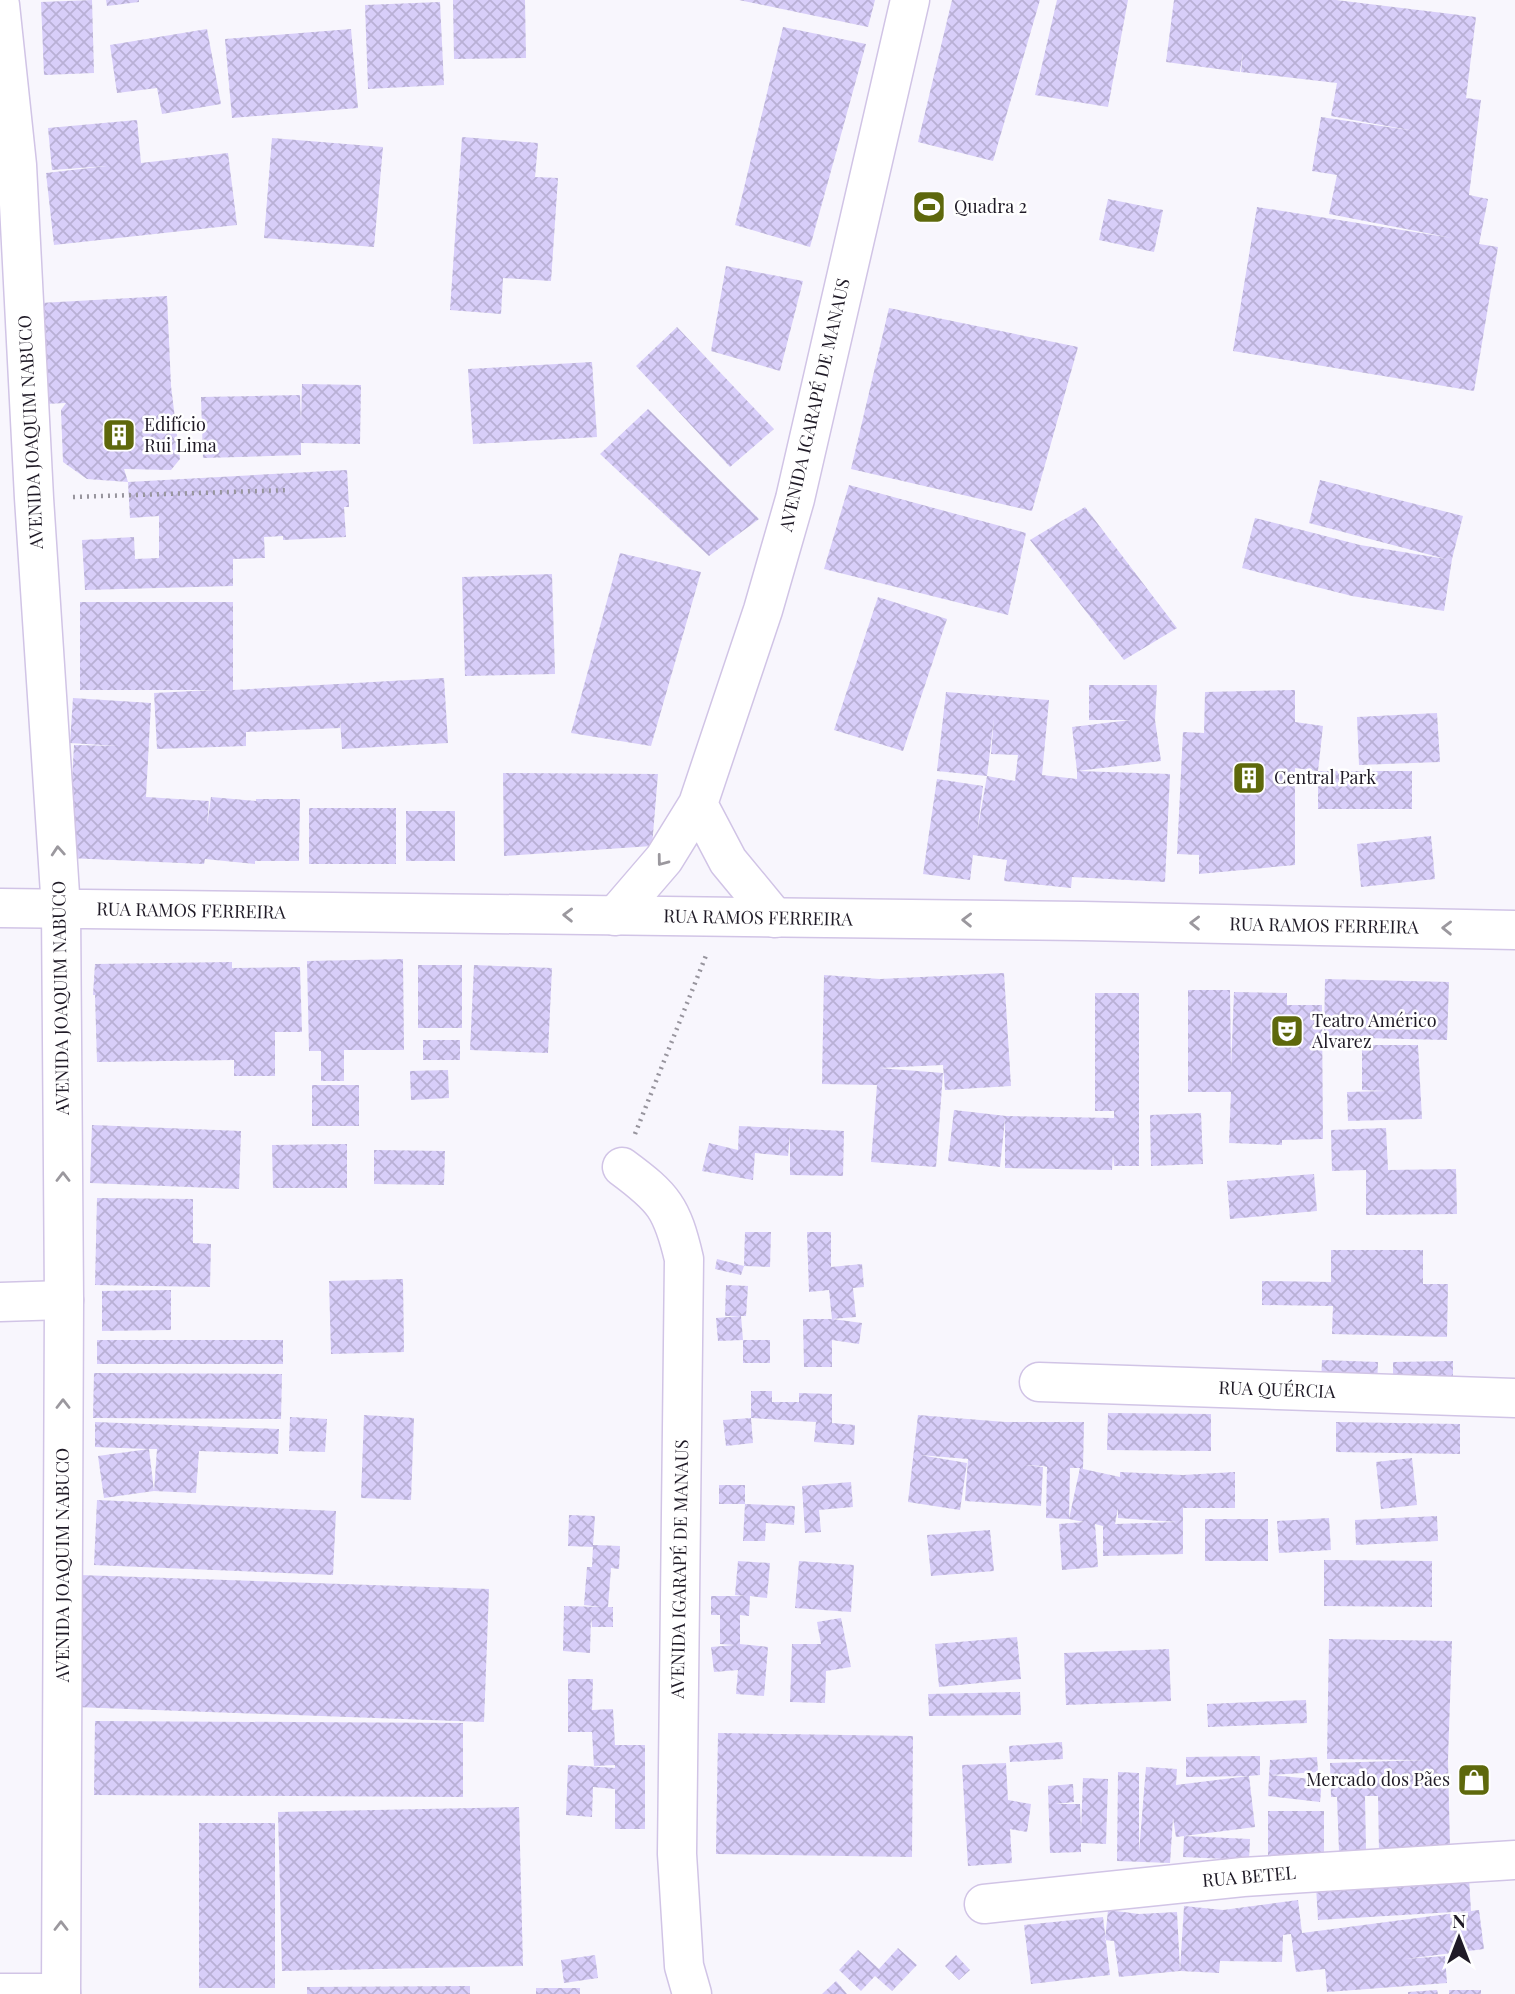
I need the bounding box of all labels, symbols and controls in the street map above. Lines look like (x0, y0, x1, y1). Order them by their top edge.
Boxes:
sports icon: Quadra 2 (910, 188, 948, 226)
place label: Quadra 2 (954, 194, 1027, 218)
street label: AVENIDA IGARAPÉ DE MANAUS (773, 276, 855, 535)
street label: AVENIDA JOAQUIM NABUCO (12, 314, 48, 551)
place label: Edifício Rui Lima (144, 412, 217, 457)
building icon: Edifício Rui Lima (100, 416, 138, 454)
building icon: Central Park (1230, 759, 1268, 797)
place label: Central Park (1274, 765, 1376, 789)
one-way arrow (50, 846, 65, 857)
one-way arrow (657, 854, 670, 866)
street label: AVENIDA JOAQUIM NABUCO (46, 881, 74, 1116)
street label: RUA RAMOS FERREIRA (96, 896, 287, 924)
street label: RUA RAMOS FERREIRA (663, 903, 854, 931)
one-way arrow (563, 908, 574, 923)
street label: RUA RAMOS FERREIRA (1229, 911, 1420, 939)
one-way arrow (962, 912, 972, 928)
one-way arrow (1189, 916, 1200, 931)
one-way arrow (1441, 921, 1452, 936)
place label: Teatro Américo Alvarez (1311, 1008, 1437, 1053)
theatre icon: Teatro Américo Alvarez (1268, 1012, 1306, 1050)
one-way arrow (55, 1171, 71, 1182)
street label: RUA QUÉRCIA (1218, 1375, 1337, 1403)
one-way arrow (55, 1399, 71, 1409)
street label: AVENIDA IGARAPÉ DE MANAUS (665, 1439, 693, 1700)
street label: AVENIDA JOAQUIM NABUCO (50, 1448, 74, 1683)
shop icon: Mercado dos Pães (1455, 1761, 1493, 1799)
place label: Mercado dos Pães (1306, 1767, 1450, 1791)
street label: RUA BETEL (1201, 1860, 1297, 1892)
north arrow (1424, 1903, 1494, 1973)
text: N (1452, 1907, 1466, 1933)
one-way arrow (53, 1920, 69, 1931)

